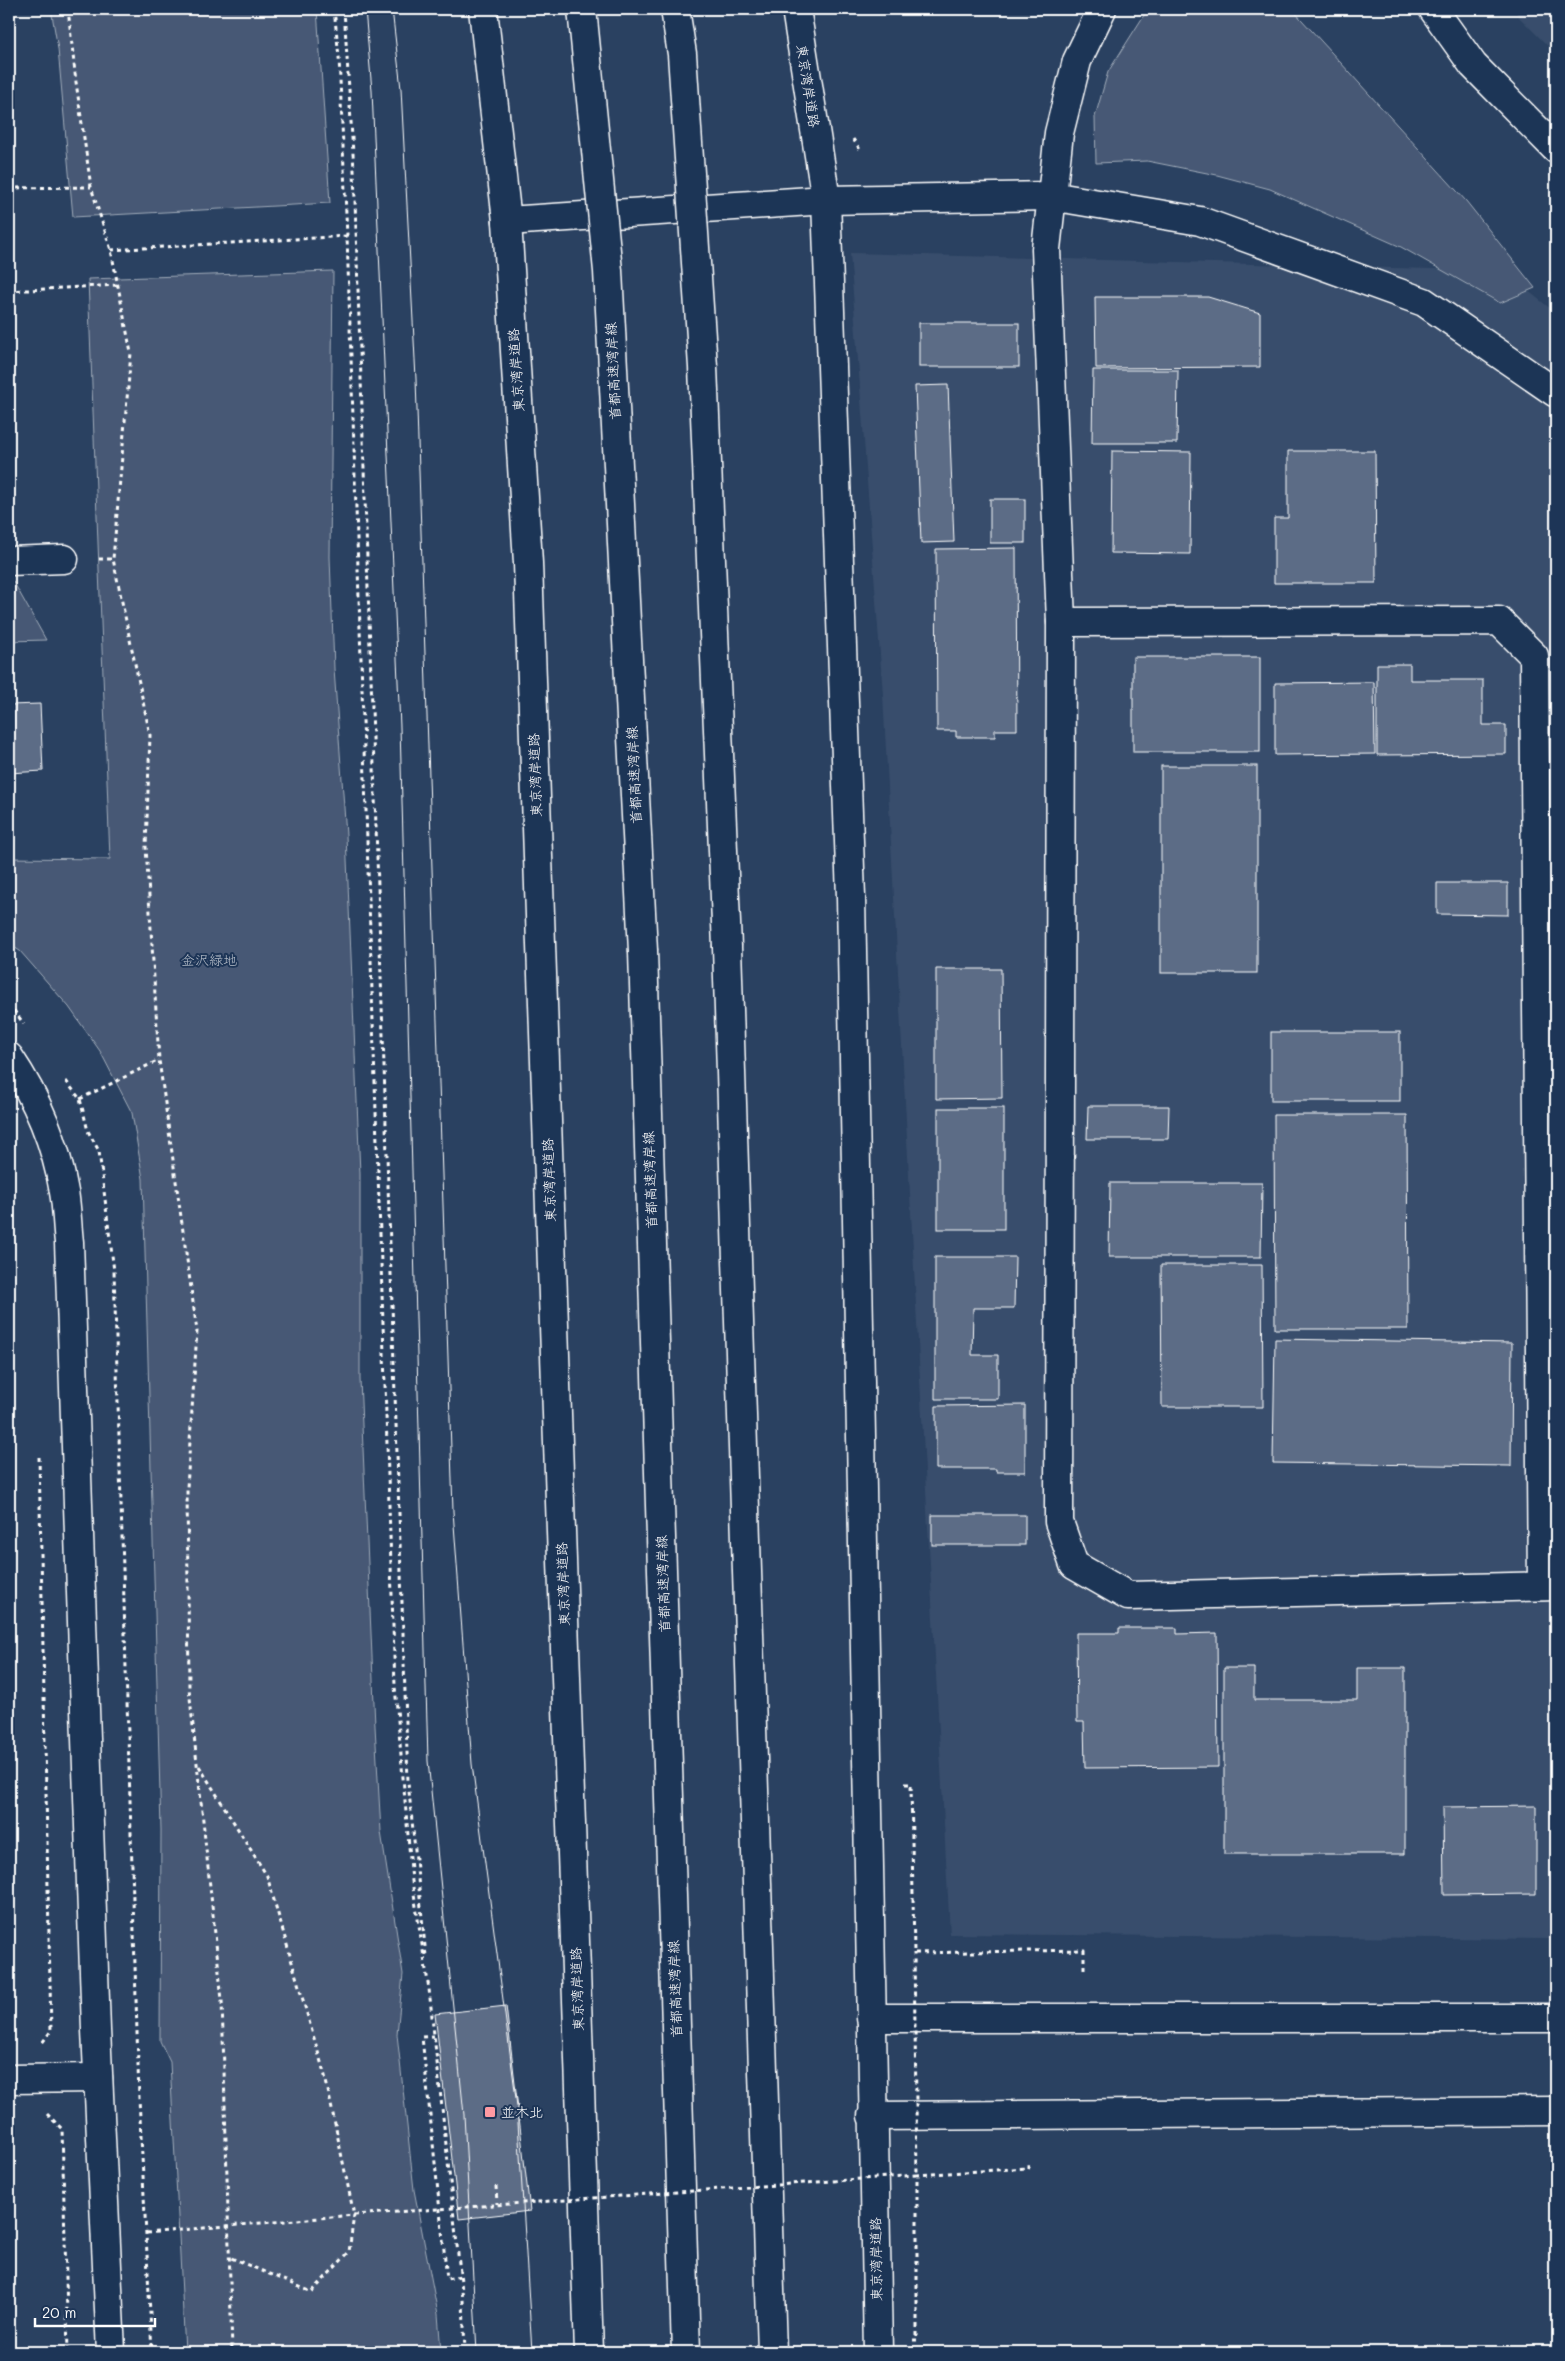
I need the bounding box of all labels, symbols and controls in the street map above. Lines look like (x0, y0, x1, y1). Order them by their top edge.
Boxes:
street label: 東京湾岸道路 (793, 43, 824, 129)
street label: 首都高速湾岸線 (600, 322, 625, 420)
street label: 東京湾岸道路 (503, 327, 528, 413)
street label: 首都高速湾岸線 (621, 726, 646, 824)
street label: 東京湾岸道路 (524, 733, 545, 817)
park label: 金沢緑地 (181, 950, 237, 969)
street label: 首都高速湾岸線 (638, 1131, 661, 1229)
street label: 東京湾岸道路 (538, 1138, 559, 1222)
street label: 首都高速湾岸線 (651, 1535, 674, 1633)
street label: 東京湾岸道路 (552, 1542, 573, 1626)
street label: 首都高速湾岸線 (663, 1940, 686, 2038)
street label: 東京湾岸道路 (566, 1947, 587, 2031)
place label: 並木北 (501, 2102, 543, 2121)
marker: 並木北 (483, 2105, 497, 2119)
street label: 東京湾岸道路 (865, 2217, 886, 2301)
scale bar (35, 2296, 155, 2328)
text: 20 m (42, 2302, 76, 2322)

